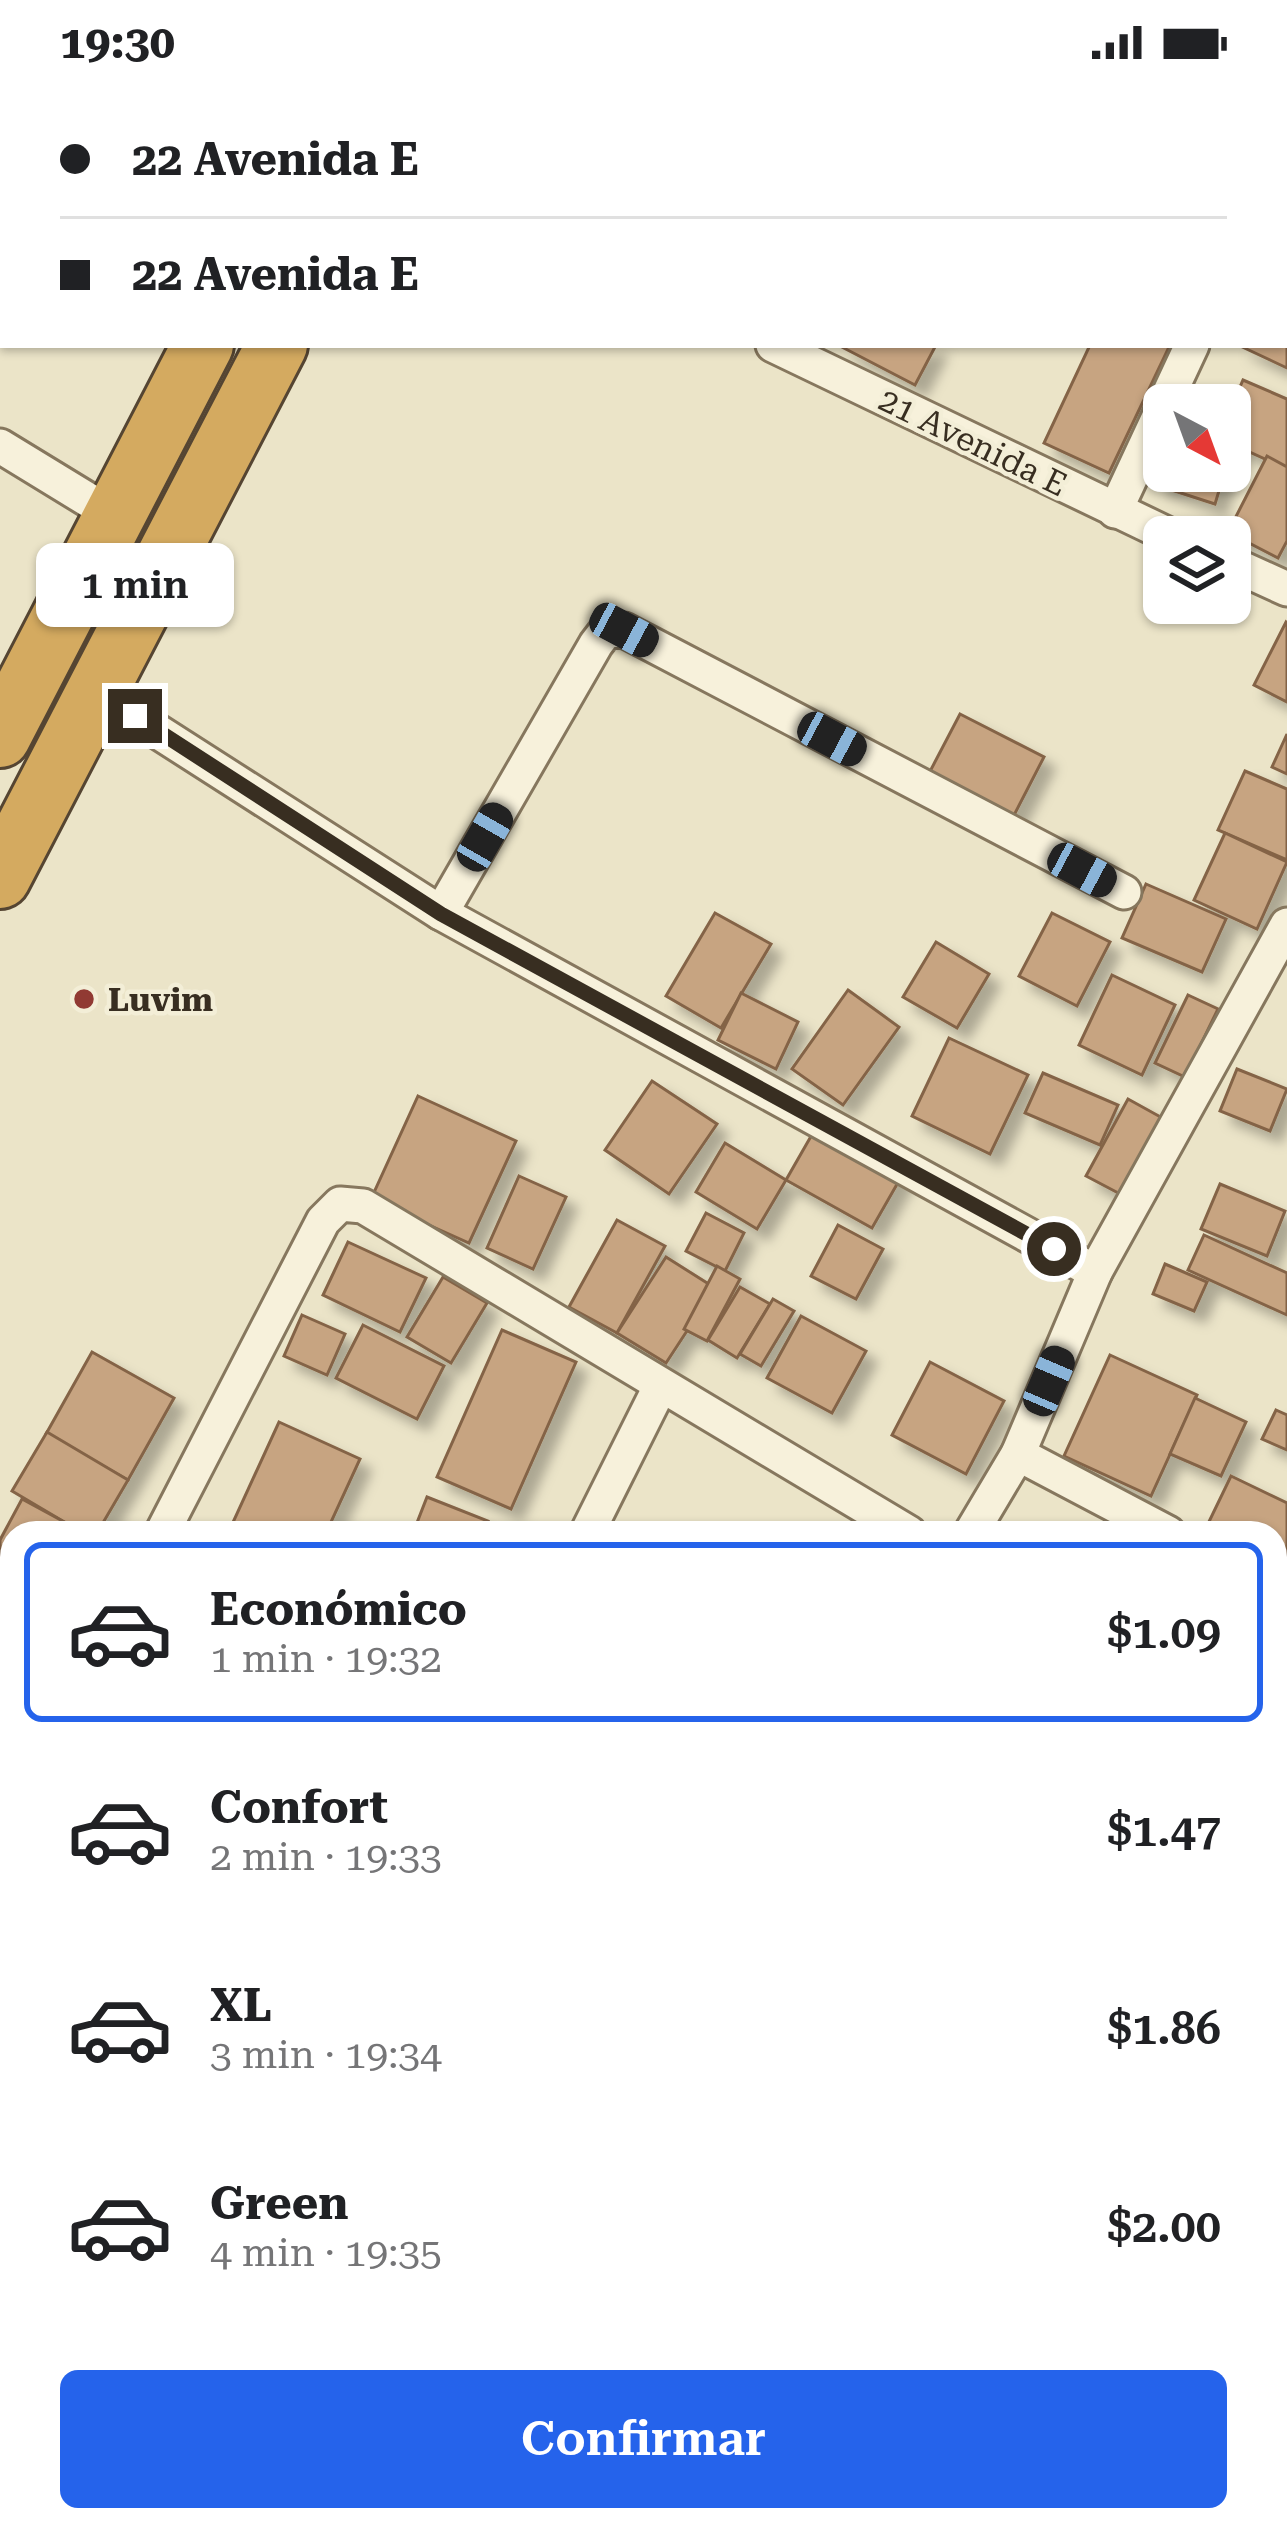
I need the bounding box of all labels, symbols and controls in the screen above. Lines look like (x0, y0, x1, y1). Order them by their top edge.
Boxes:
text: 19:30 (60, 16, 175, 69)
text: 22 Avenida E (132, 133, 419, 186)
text: 22 Avenida E (132, 248, 419, 301)
street label: 21 Avenida E (873, 380, 1073, 504)
north arrow (1143, 384, 1251, 492)
map controls (1143, 384, 1251, 624)
button: layers (1143, 516, 1251, 624)
callout: 1 min (36, 542, 234, 626)
text: 1 min (81, 562, 189, 608)
car (584, 597, 664, 663)
route end (108, 689, 162, 743)
car (792, 706, 872, 772)
car (451, 797, 519, 877)
car (1042, 837, 1122, 903)
place label: Luvim (108, 980, 213, 1019)
marker: Luvim (71, 986, 97, 1012)
route start (1027, 1222, 1081, 1276)
car (1018, 1341, 1080, 1421)
icon: car (66, 1578, 174, 1686)
text: Económico (210, 1583, 467, 1636)
text: $1.09 (1107, 1606, 1221, 1659)
text: 1 min · 19:32 (210, 1636, 442, 1682)
icon: car (66, 1776, 174, 1884)
text: Confort (210, 1781, 388, 1834)
text: $1.47 (1107, 1804, 1221, 1857)
text: 2 min · 19:33 (210, 1834, 442, 1880)
icon: car (66, 1974, 174, 2082)
text: XL (210, 1979, 272, 2032)
text: $1.86 (1107, 2002, 1221, 2055)
text: 3 min · 19:34 (210, 2032, 442, 2078)
icon: car (66, 2172, 174, 2280)
text: Green (210, 2177, 348, 2230)
text: $2.00 (1107, 2200, 1221, 2253)
text: 4 min · 19:35 (210, 2230, 442, 2276)
button: Confirmar (60, 2370, 1227, 2508)

